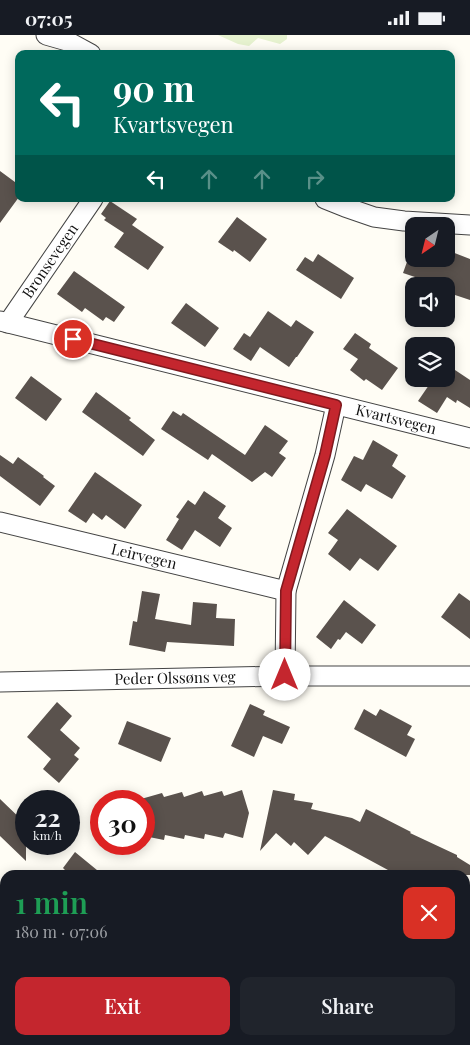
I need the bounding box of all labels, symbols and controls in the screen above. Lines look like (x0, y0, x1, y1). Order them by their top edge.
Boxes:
text: 07:05 (25, 5, 72, 31)
text: 90 m (113, 64, 195, 111)
icon: left (30, 70, 95, 135)
text: Kvartsvegen (113, 109, 234, 139)
icon: left (142, 165, 170, 193)
icon: ahead (195, 165, 223, 193)
icon: ahead (248, 165, 276, 193)
icon: right (301, 165, 329, 193)
north arrow (405, 217, 455, 267)
map controls (405, 217, 455, 387)
street label: Bronsevegen (17, 219, 82, 302)
button: sound (405, 277, 455, 327)
pin (52, 318, 94, 360)
icon: arrive (59, 325, 87, 353)
button: layers (405, 337, 455, 387)
street label: Kvartsvegen (354, 399, 439, 438)
street label: Leirvegen (109, 538, 179, 573)
position arrow (258, 648, 310, 700)
street label: Peder Olssøns veg (114, 666, 236, 689)
speed limit sign: 30 (90, 790, 155, 855)
text: 22 (34, 800, 61, 833)
text: km/h (33, 827, 62, 843)
text: 1 min (15, 882, 88, 922)
button: close (403, 887, 455, 939)
text: 180 m · 07:06 (15, 921, 107, 942)
button: Exit (15, 977, 230, 1035)
button: Share (240, 977, 455, 1035)

